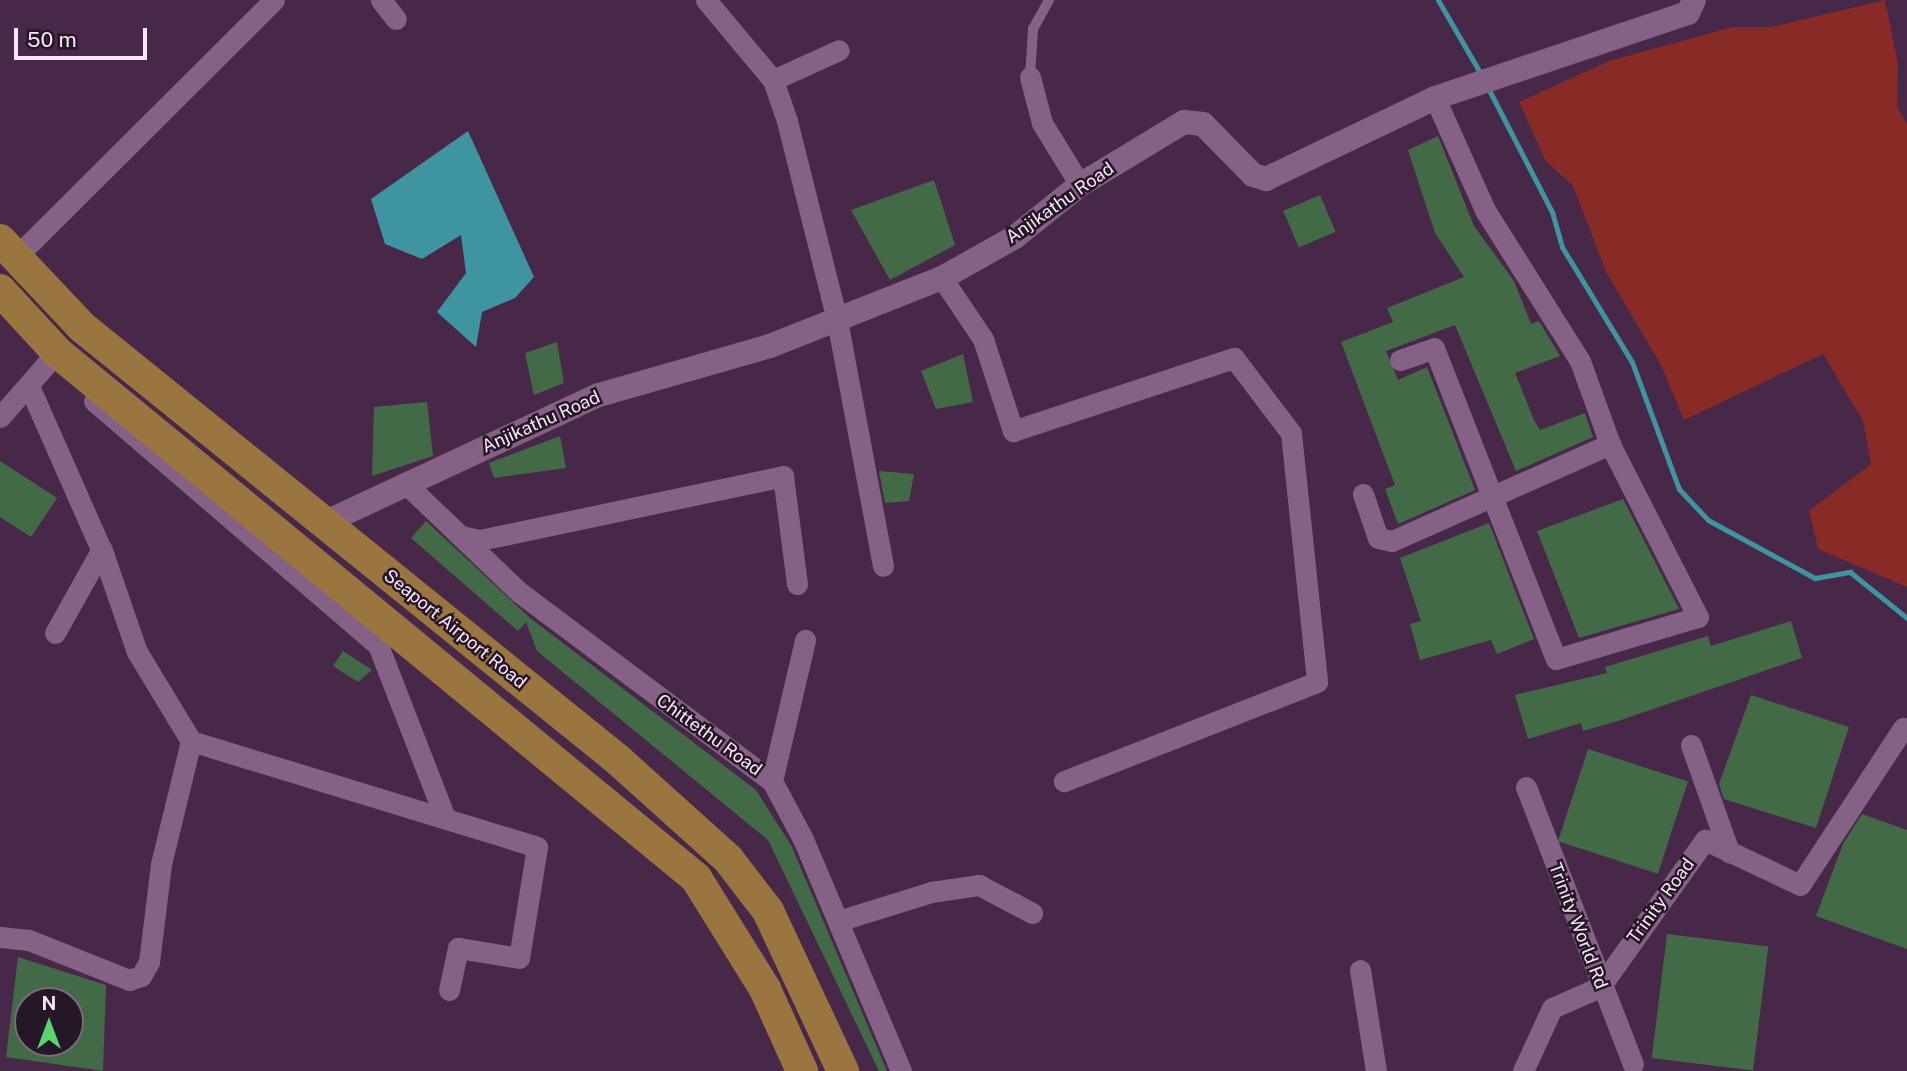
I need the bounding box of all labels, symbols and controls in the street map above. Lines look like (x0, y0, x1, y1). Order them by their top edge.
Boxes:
scale bar (18, 14, 150, 58)
text: 50 m (27, 27, 77, 52)
street label: Anjikathu Road (1002, 158, 1118, 248)
street label: Anjikathu Road (479, 386, 603, 458)
street label: Seaport Airport Road (379, 565, 531, 693)
street label: Chittethu Road (652, 690, 766, 780)
street label: Trinity Road (1623, 854, 1699, 948)
street label: Trinity World Rd (1544, 860, 1612, 992)
north arrow (14, 987, 84, 1057)
text: N (42, 992, 56, 1014)

